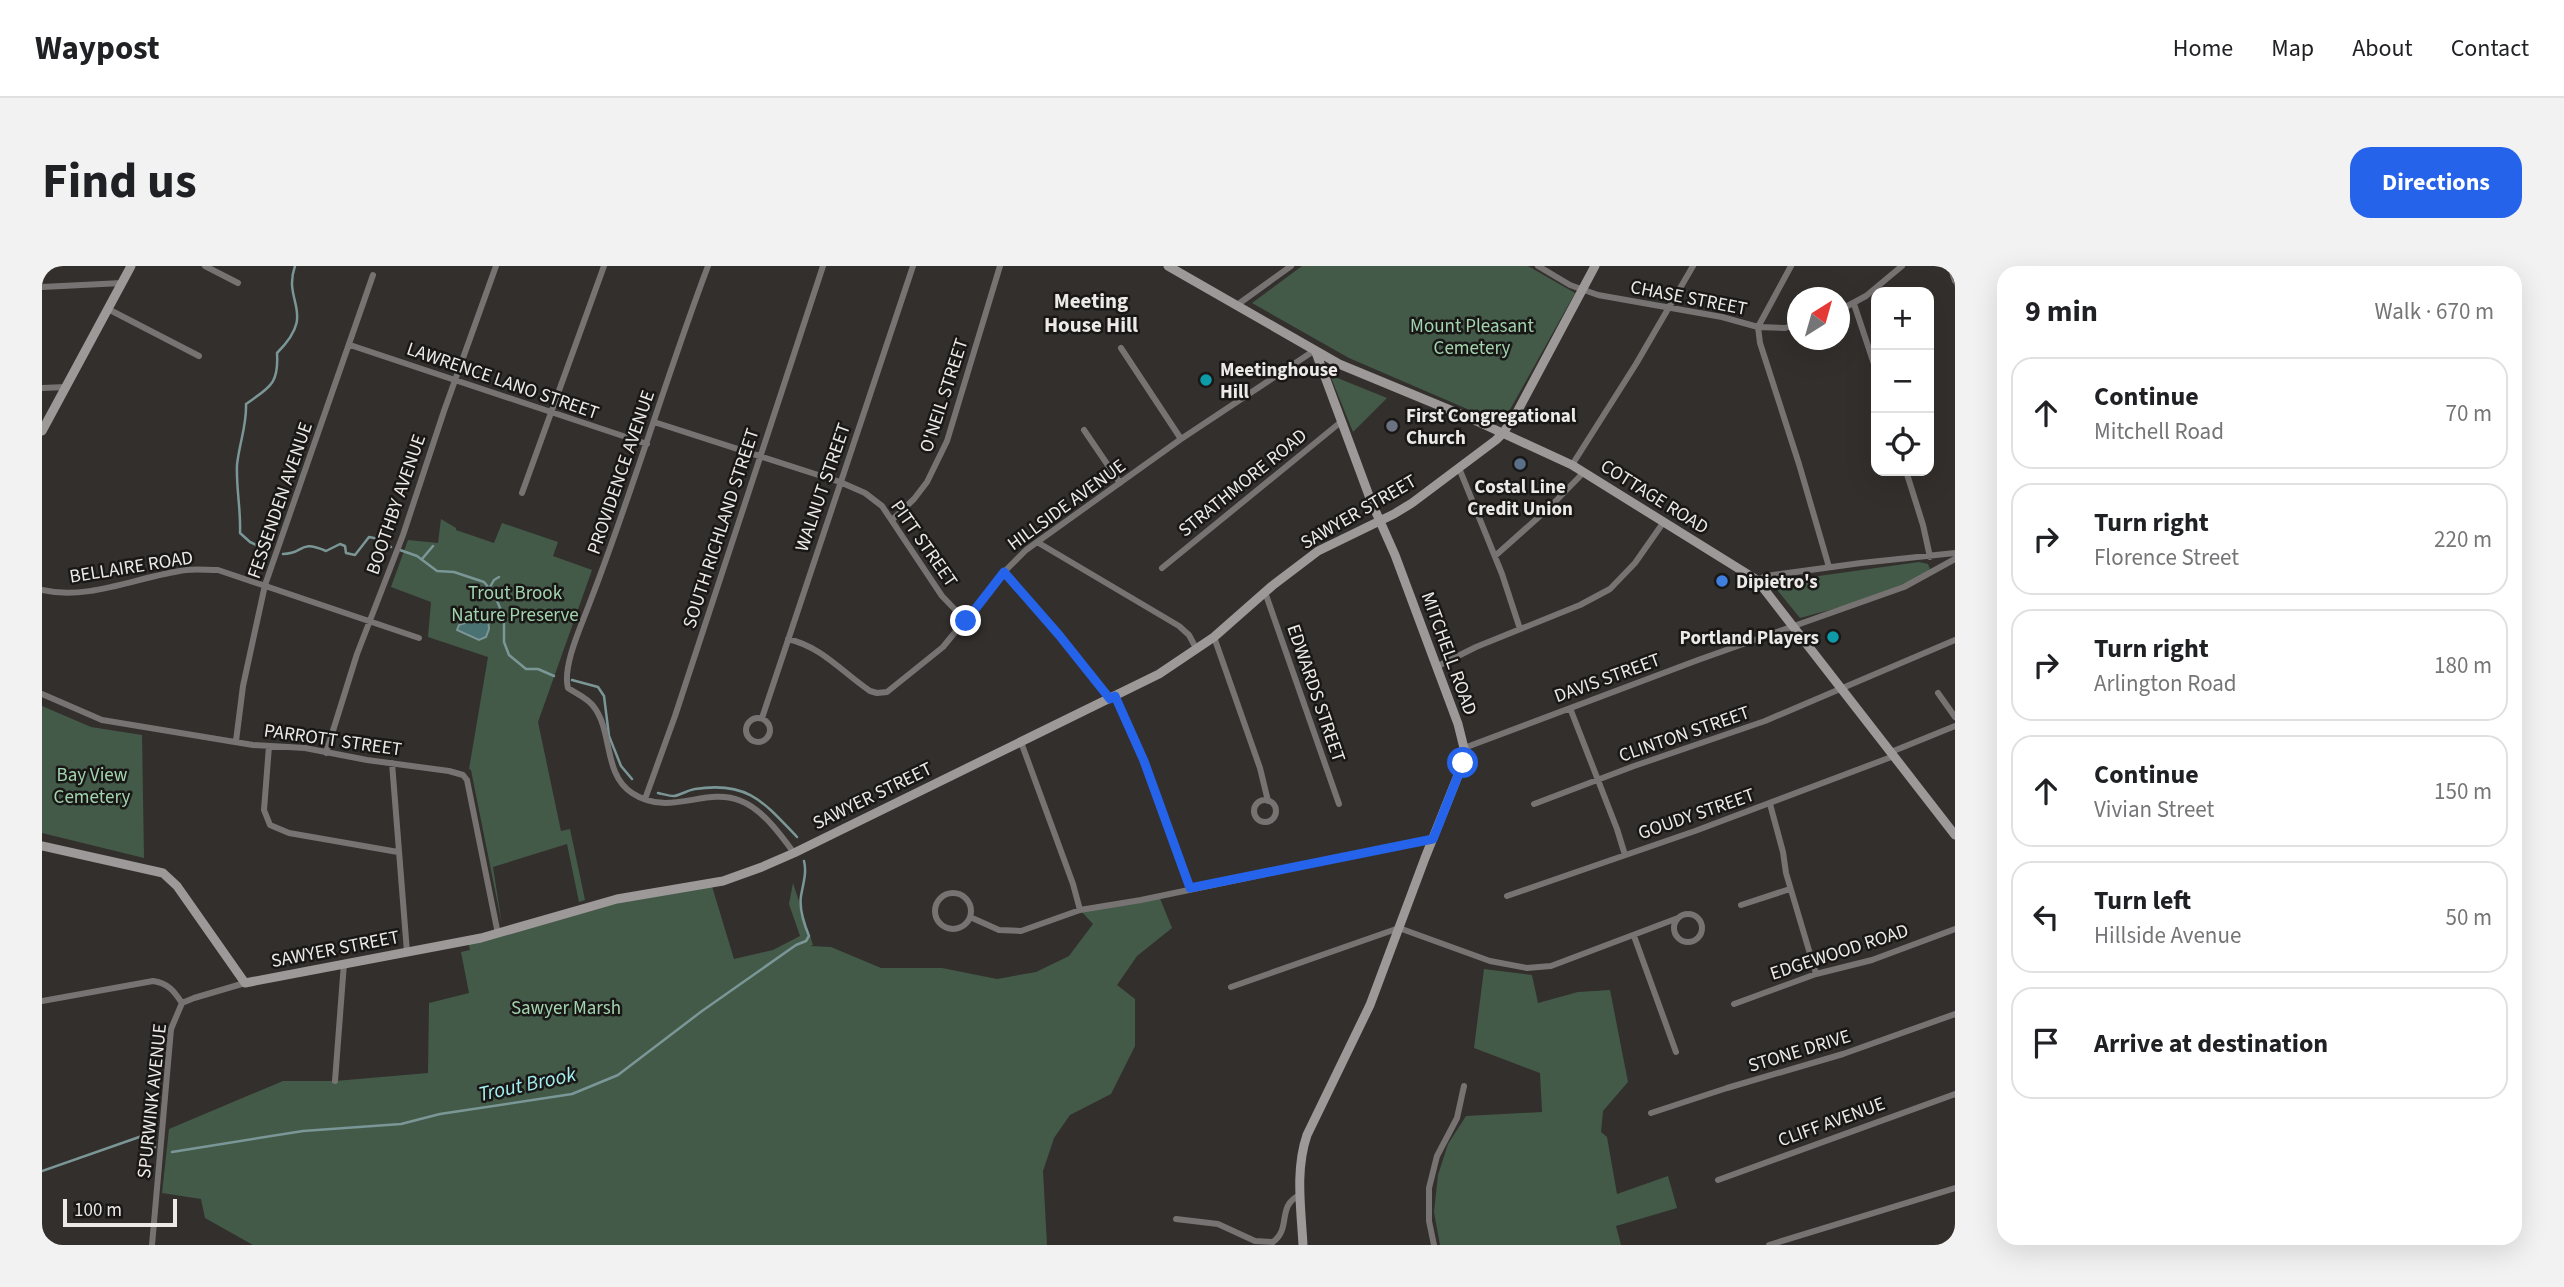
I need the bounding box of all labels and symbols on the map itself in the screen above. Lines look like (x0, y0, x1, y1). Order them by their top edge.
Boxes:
street label: CHASE STREET (1628, 274, 1749, 323)
district label: Meeting House Hill (1044, 286, 1138, 340)
north arrow (1787, 287, 1850, 350)
park label: Mount Pleasant Cemetery (1410, 313, 1534, 362)
street label: O'NEIL STREET (913, 335, 976, 456)
street label: LAWRENCE LANO STREET (403, 336, 602, 427)
place label: Meetinghouse Hill (1220, 357, 1338, 406)
marker: Meetinghouse Hill (1198, 372, 1214, 388)
street label: PROVIDENCE AVENUE (581, 387, 662, 558)
place label: First Congregational Church (1406, 403, 1577, 452)
marker: First Congregational Church (1384, 418, 1400, 434)
street label: FESSENDEN AVENUE (241, 419, 320, 582)
street label: WALNUT STREET (789, 420, 858, 555)
street label: STRATHMORE ROAD (1173, 423, 1313, 544)
street label: SOUTH RICHLAND STREET (676, 425, 767, 632)
street label: BOOTHBY AVENUE (360, 431, 433, 578)
street label: HILLSIDE AVENUE (1002, 453, 1132, 557)
street label: COTTAGE ROAD (1595, 453, 1714, 541)
marker: Costal Line Credit Union (1512, 456, 1528, 472)
street label: SAWYER STREET (1296, 468, 1422, 557)
place label: Costal Line Credit Union (1467, 474, 1573, 523)
street label: PITT STREET (884, 495, 964, 593)
street label: BELLAIRE ROAD (67, 544, 195, 591)
place label: Dipietro's (1736, 569, 1818, 596)
marker: Dipietro's (1714, 573, 1730, 589)
park label: Trout Brook Nature Preserve (451, 580, 579, 629)
street label: MITCHELL ROAD (1414, 588, 1483, 719)
route end (950, 605, 981, 636)
street label: EDWARDS STREET (1279, 621, 1352, 766)
place label: Portland Players (1680, 625, 1819, 652)
marker: Portland Players (1825, 629, 1841, 645)
street label: DAVIS STREET (1551, 647, 1664, 710)
street label: CLINTON STREET (1615, 699, 1754, 769)
street label: PARROTT STREET (262, 717, 404, 764)
route start (1447, 747, 1478, 778)
street label: SAWYER STREET (808, 756, 937, 837)
park label: Bay View Cemetery (54, 762, 131, 811)
street label: GOUDY STREET (1635, 782, 1758, 847)
street label: EDGEWOOD ROAD (1767, 917, 1912, 988)
street label: SAWYER STREET (269, 924, 402, 975)
park label: Sawyer Marsh (511, 995, 621, 1022)
street label: SPURWINK AVENUE (131, 1022, 174, 1180)
street label: STONE DRIVE (1745, 1023, 1854, 1080)
water label: Trout Brook (475, 1059, 580, 1109)
street label: CLIFF AVENUE (1774, 1091, 1889, 1154)
scale bar (63, 1196, 177, 1228)

